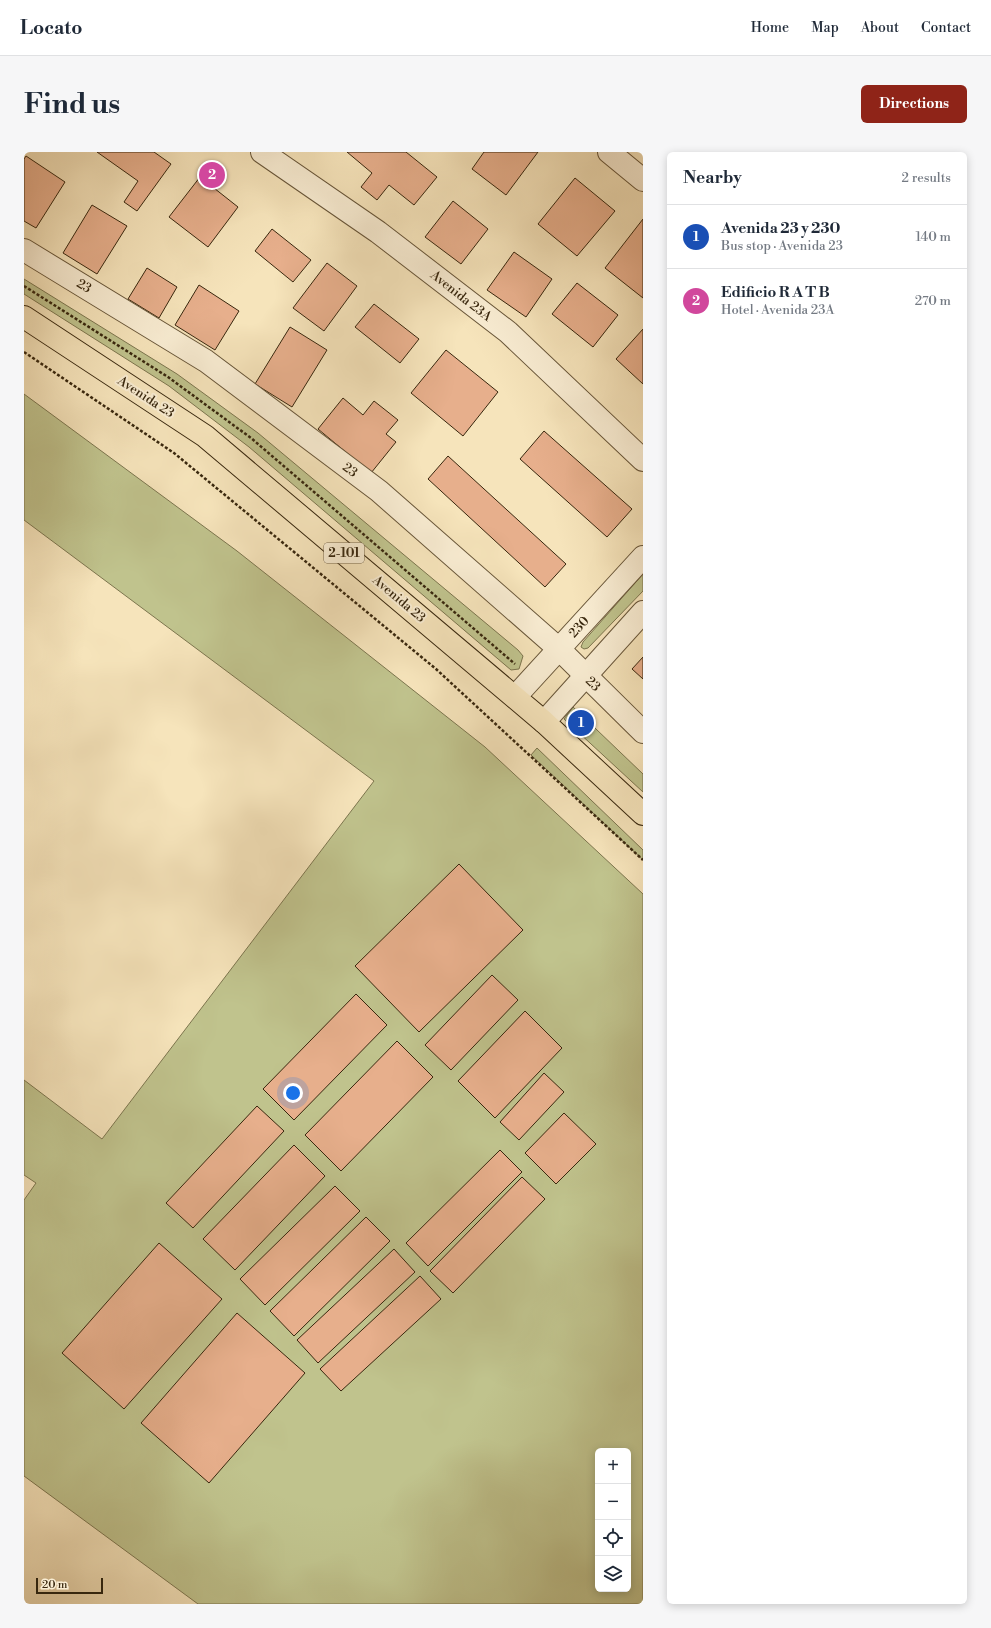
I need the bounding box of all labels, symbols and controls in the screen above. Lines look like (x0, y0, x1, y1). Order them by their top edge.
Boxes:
text: Locato (20, 16, 82, 40)
text: Home (751, 19, 789, 37)
text: Map (811, 19, 839, 37)
text: About (861, 19, 899, 37)
text: Contact (921, 19, 971, 37)
button: Directions (861, 85, 967, 123)
text: Find us (24, 87, 120, 122)
pin: 2 (199, 160, 225, 190)
text: Nearby (683, 167, 742, 189)
text: 2 results (902, 170, 951, 186)
text: Avenida 23 y 230 (721, 219, 840, 238)
text: 1 (693, 229, 699, 245)
text: 140 m (915, 229, 951, 245)
text: Bus stop · Avenida 23 (721, 238, 843, 254)
street label: Avenida 23A (426, 267, 496, 326)
street label: 23 (74, 275, 94, 297)
text: Edificio R A T B (721, 283, 830, 302)
text: 2 (692, 293, 700, 309)
text: 270 m (915, 293, 951, 309)
text: Hotel · Avenida 23A (721, 302, 834, 318)
street label: Avenida 23 (114, 372, 177, 421)
street label: 23 (339, 459, 361, 481)
road number: 2-101 (324, 543, 364, 563)
street label: Avenida 23 (368, 572, 429, 626)
street label: 230 (565, 613, 593, 641)
street label: 23 (582, 673, 604, 695)
pin: 1 (568, 708, 594, 738)
your location (283, 1083, 303, 1103)
map controls (595, 1448, 631, 1592)
button: + (595, 1448, 631, 1484)
button: − (595, 1484, 631, 1520)
button: locate (595, 1520, 631, 1556)
button: layers (595, 1556, 631, 1592)
scale bar (36, 1576, 103, 1595)
text: 20 m (42, 1578, 67, 1592)

